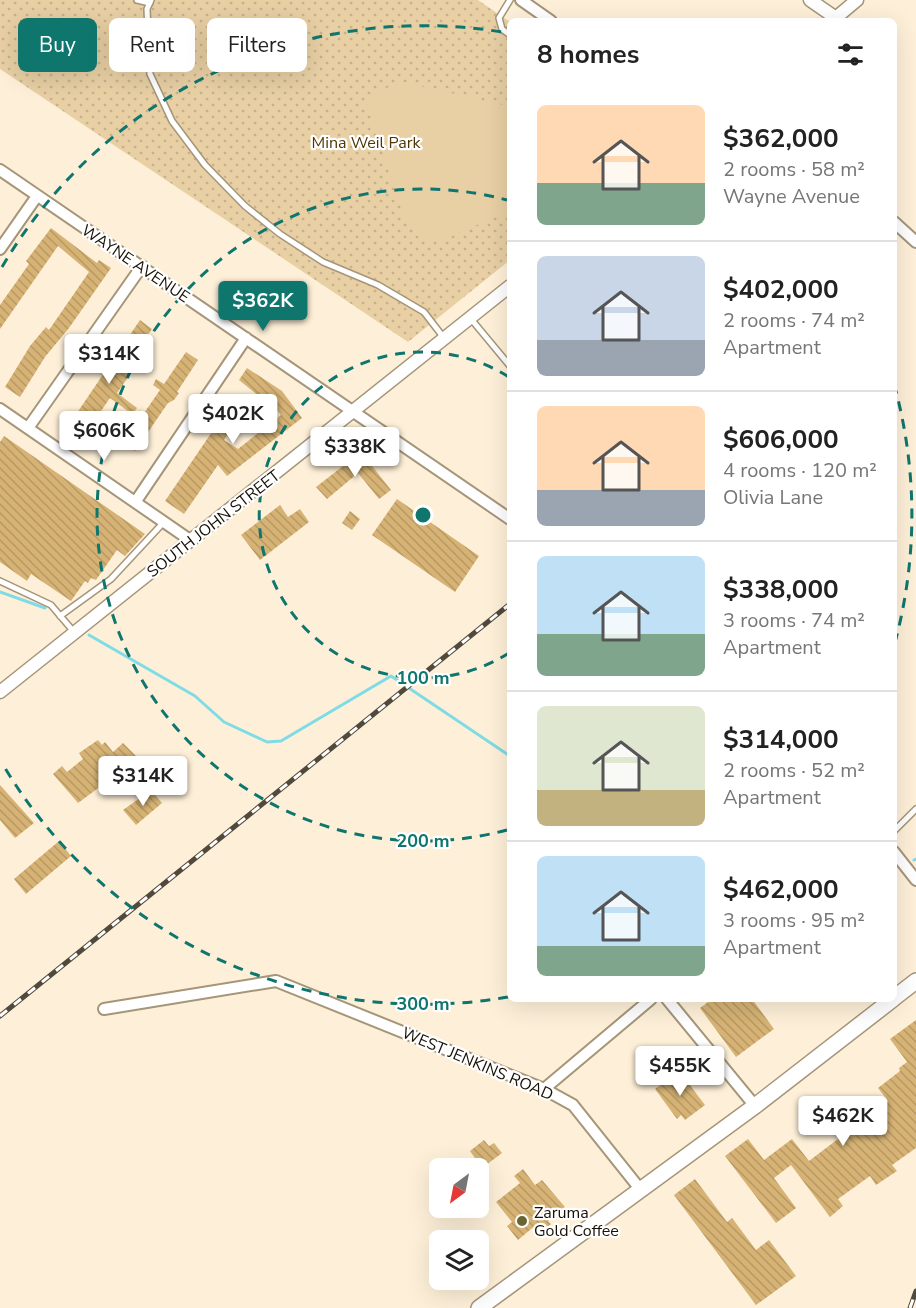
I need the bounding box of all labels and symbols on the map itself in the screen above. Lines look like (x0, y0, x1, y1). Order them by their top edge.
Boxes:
park label: Mina Weil Park (312, 132, 421, 154)
street label: WAYNE AVENUE (77, 219, 194, 308)
pin: $362K (221, 281, 305, 332)
pin: $314K (67, 334, 151, 385)
pin: $402K (191, 394, 275, 445)
pin: $606K (62, 411, 146, 462)
pin: $338K (313, 427, 397, 478)
street label: SOUTH JOHN STREET (143, 465, 285, 583)
centre of rings (413, 505, 433, 525)
text: 100 m (396, 666, 450, 690)
pin: $314K (101, 756, 185, 807)
text: 200 m (396, 829, 450, 853)
text: 300 m (396, 992, 450, 1016)
street label: WEST JENKINS ROAD (398, 1022, 557, 1106)
pin: $455K (638, 1046, 722, 1097)
pin: $462K (801, 1096, 885, 1147)
north arrow (429, 1158, 489, 1218)
place label: Zaruma Gold Coffee (534, 1202, 619, 1242)
marker: Zaruma Gold Coffee (515, 1214, 529, 1228)

